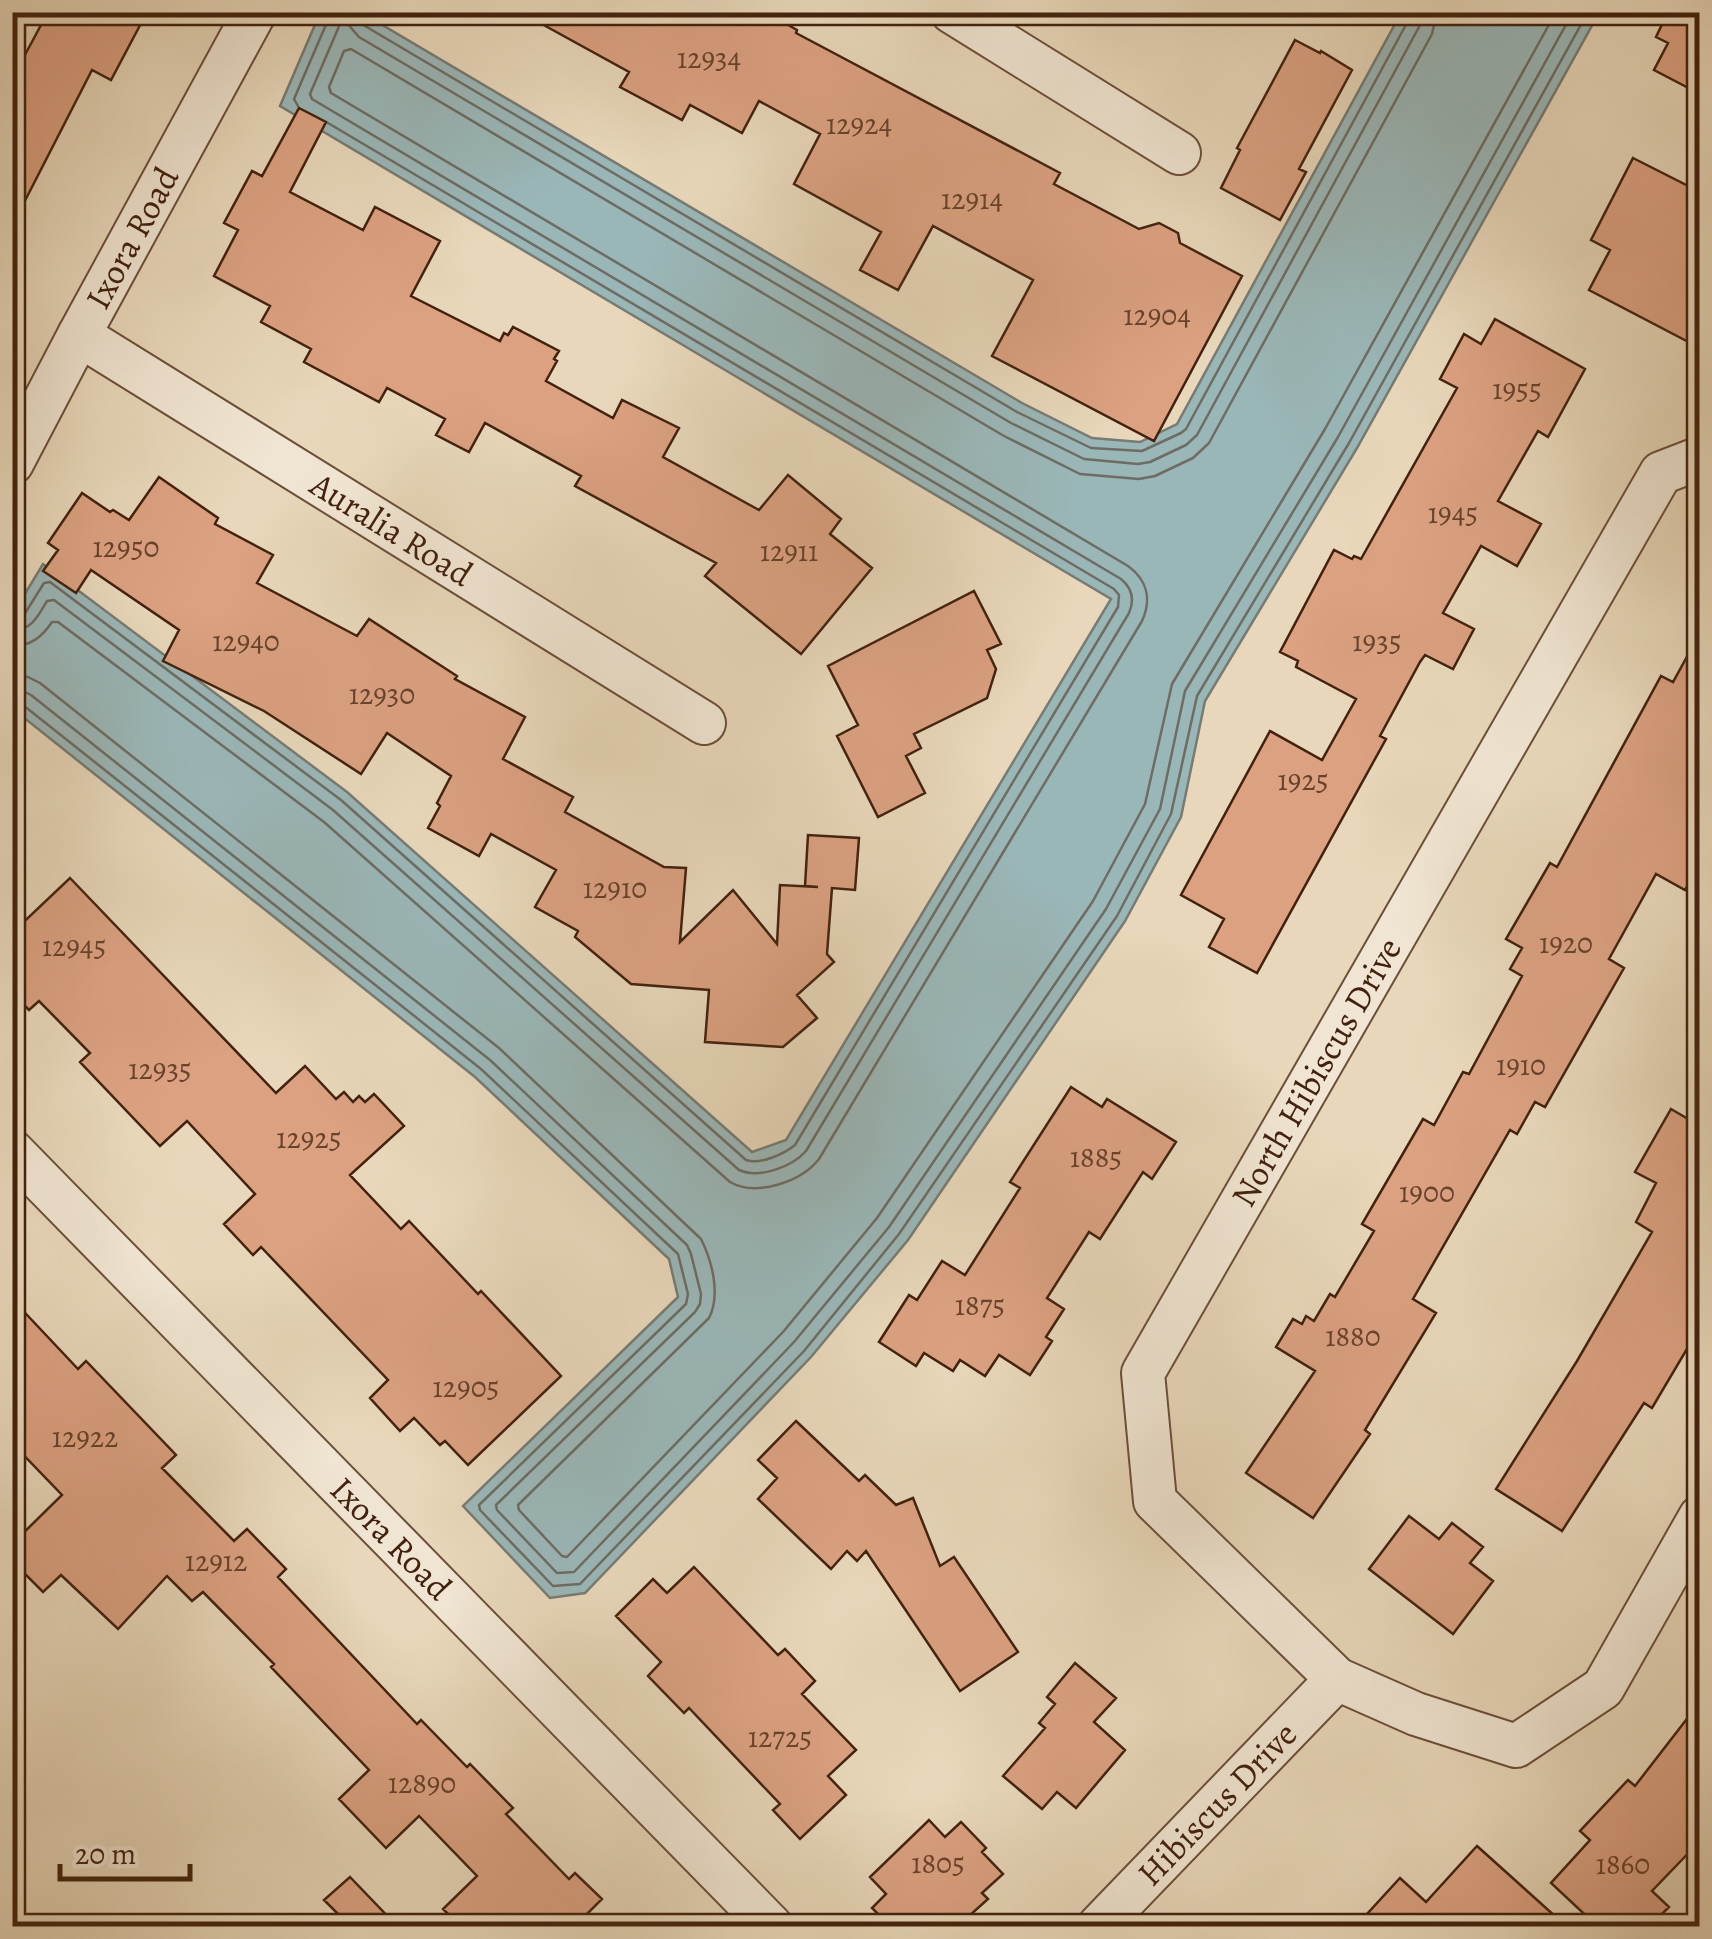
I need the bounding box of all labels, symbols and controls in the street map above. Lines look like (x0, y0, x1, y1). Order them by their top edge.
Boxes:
house number: 12934 (677, 38, 741, 78)
house number: 12924 (826, 104, 892, 144)
street label: Ixora Road (74, 158, 190, 318)
house number: 12914 (941, 179, 1003, 219)
house number: 12904 (1123, 295, 1191, 335)
house number: 1955 (1492, 369, 1542, 409)
street label: Auralia Road (301, 460, 482, 598)
house number: 1945 (1428, 493, 1478, 533)
house number: 12950 (92, 527, 160, 567)
house number: 12911 (760, 531, 818, 571)
house number: 12940 (212, 621, 280, 661)
house number: 1935 (1352, 621, 1402, 661)
house number: 12930 (349, 674, 415, 714)
house number: 1925 (1277, 760, 1329, 800)
house number: 12910 (583, 868, 647, 908)
house number: 1920 (1539, 923, 1593, 963)
house number: 12945 (42, 926, 106, 966)
street label: North Hibiscus Drive (1219, 929, 1413, 1215)
house number: 1910 (1496, 1045, 1546, 1085)
house number: 12935 (128, 1049, 192, 1089)
house number: 12925 (276, 1118, 342, 1158)
house number: 1885 (1070, 1137, 1122, 1177)
house number: 1900 (1399, 1172, 1455, 1212)
house number: 1875 (955, 1285, 1005, 1325)
house number: 1880 (1325, 1316, 1381, 1356)
house number: 12905 (432, 1367, 500, 1407)
house number: 12922 (52, 1417, 118, 1457)
street label: Ixora Road (320, 1466, 463, 1611)
house number: 12912 (185, 1541, 247, 1581)
street label: Hibiscus Drive (1126, 1711, 1307, 1896)
house number: 12725 (748, 1717, 812, 1757)
house number: 12890 (388, 1763, 456, 1803)
scale bar (60, 1819, 190, 1881)
text: 20 m (75, 1834, 136, 1874)
house number: 1805 (911, 1843, 965, 1883)
house number: 1860 (1596, 1844, 1650, 1884)

